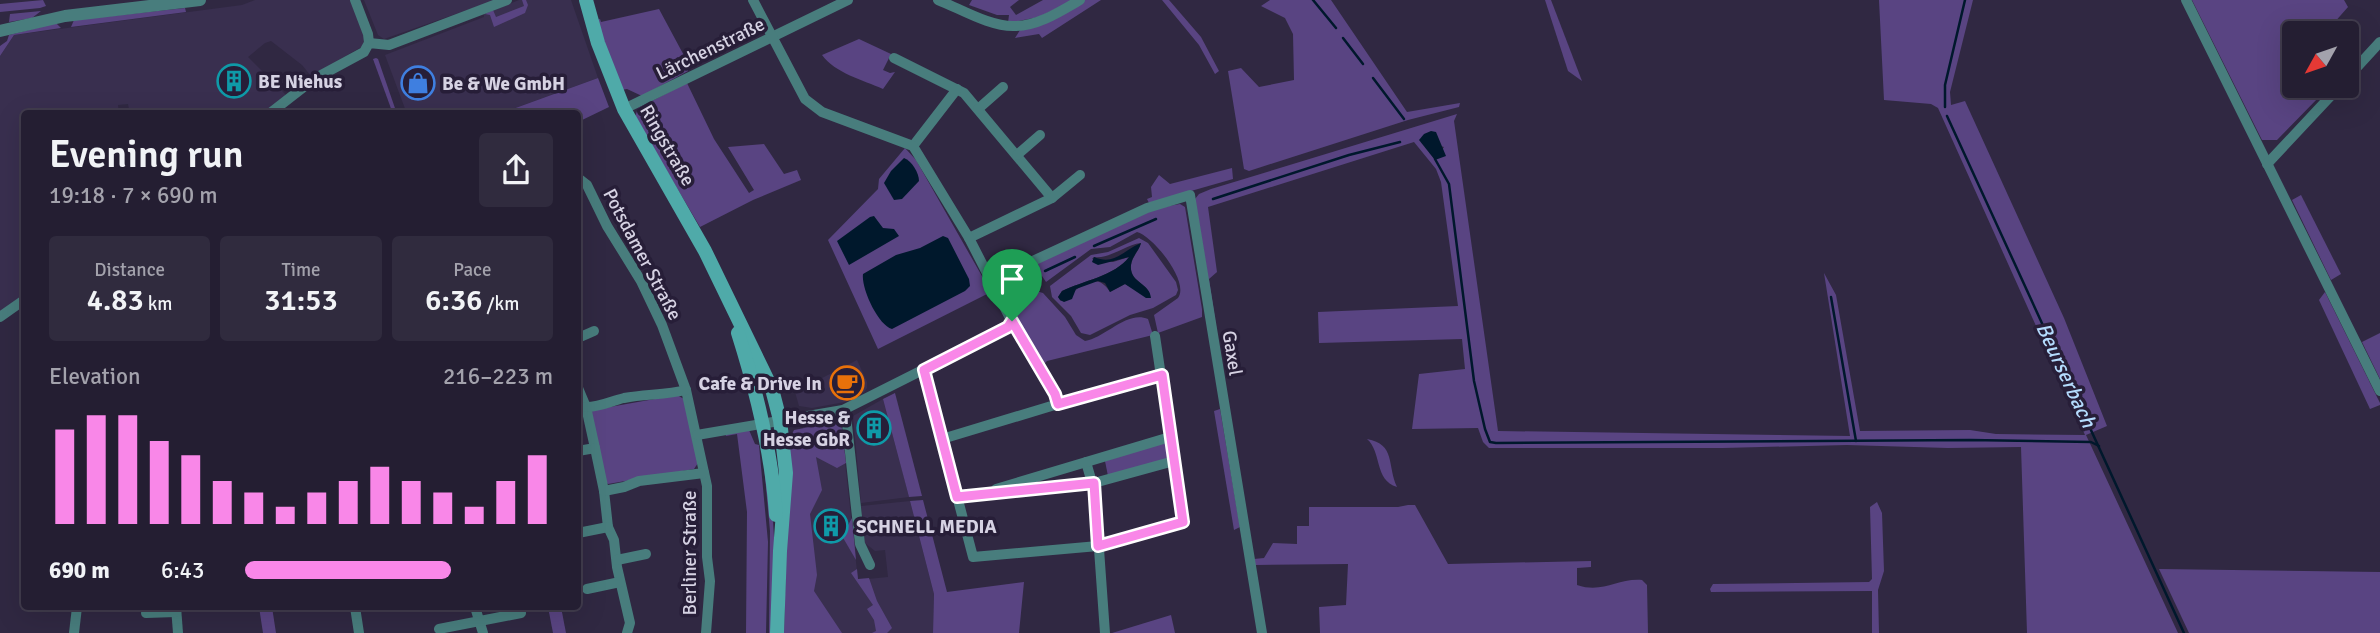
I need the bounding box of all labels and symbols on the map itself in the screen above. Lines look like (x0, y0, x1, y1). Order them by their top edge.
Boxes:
street label: Lärchenstraße (652, 12, 769, 86)
north arrow (2282, 21, 2359, 98)
building icon: BE Niehus (215, 62, 253, 100)
shop icon: Be & We GmbH (399, 64, 437, 102)
place label: BE Niehus (258, 70, 342, 94)
place label: Be & We GmbH (442, 72, 565, 96)
street label: Ringstraße (634, 101, 700, 190)
street label: Potsdamer Straße (597, 185, 687, 324)
pin (982, 249, 1042, 321)
water label: Beurserbach (2030, 318, 2102, 432)
street label: Gaxel (1217, 329, 1247, 377)
cafe icon: Cafe & Drive In (828, 364, 866, 402)
place label: Cafe & Drive In (699, 372, 822, 396)
place label: Hesse & Hesse GbR (763, 406, 851, 452)
building icon: Hesse & Hesse GbR (855, 409, 893, 447)
street label: Berliner Straße (678, 491, 702, 615)
building icon: SCHNELL MEDIA (812, 507, 850, 545)
place label: SCHNELL MEDIA (856, 515, 997, 539)

